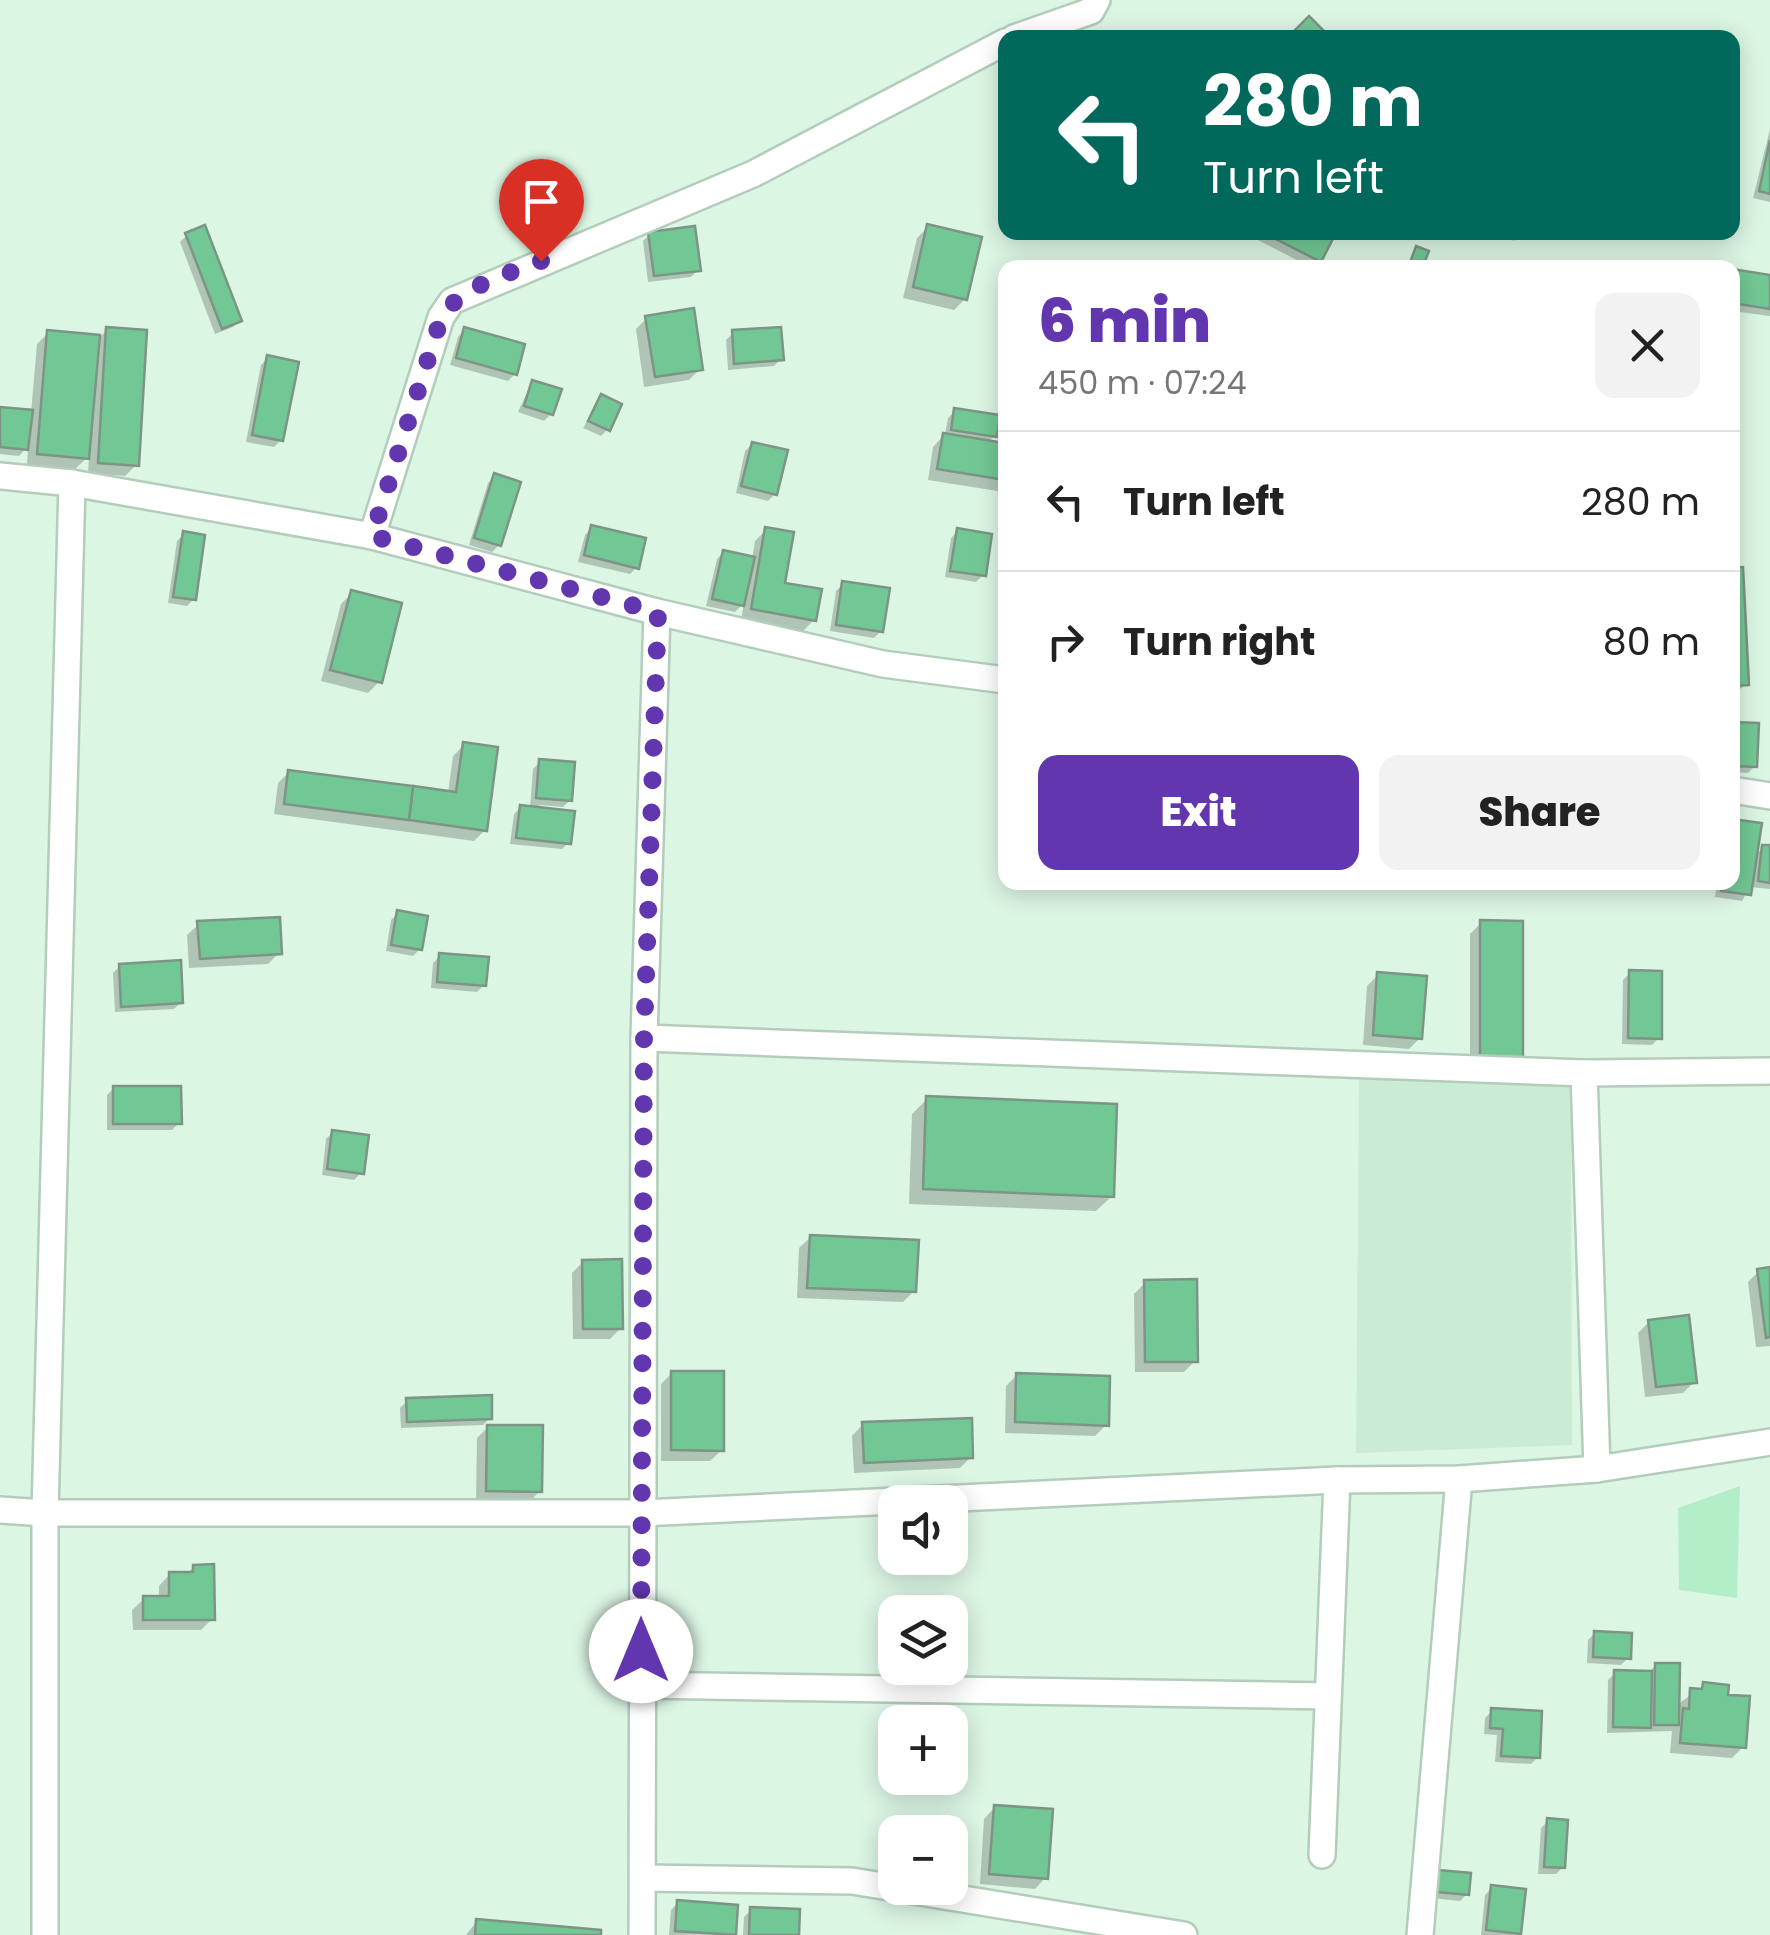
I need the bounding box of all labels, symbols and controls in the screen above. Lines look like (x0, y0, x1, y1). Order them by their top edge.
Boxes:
text: 280 m (1203, 52, 1423, 151)
icon: left (1038, 70, 1168, 200)
text: Turn left (1203, 146, 1384, 209)
pin (499, 159, 584, 262)
icon: arrive (514, 174, 569, 229)
text: 6 min (1038, 279, 1211, 363)
button: close (1595, 293, 1700, 398)
text: 450 m · 07:24 (1038, 360, 1247, 405)
icon: left (1038, 474, 1093, 529)
text: Turn left (1123, 475, 1285, 528)
text: 280 m (1581, 475, 1700, 528)
icon: right (1038, 614, 1093, 669)
text: Turn right (1123, 615, 1315, 668)
text: 80 m (1603, 615, 1700, 668)
button: Exit (1038, 755, 1359, 870)
button: Share (1379, 755, 1700, 870)
map controls (878, 1485, 968, 1905)
button: sound (878, 1485, 968, 1575)
button: layers (878, 1595, 968, 1685)
position arrow (589, 1599, 693, 1703)
button: + (878, 1705, 968, 1795)
button: − (878, 1815, 968, 1905)

